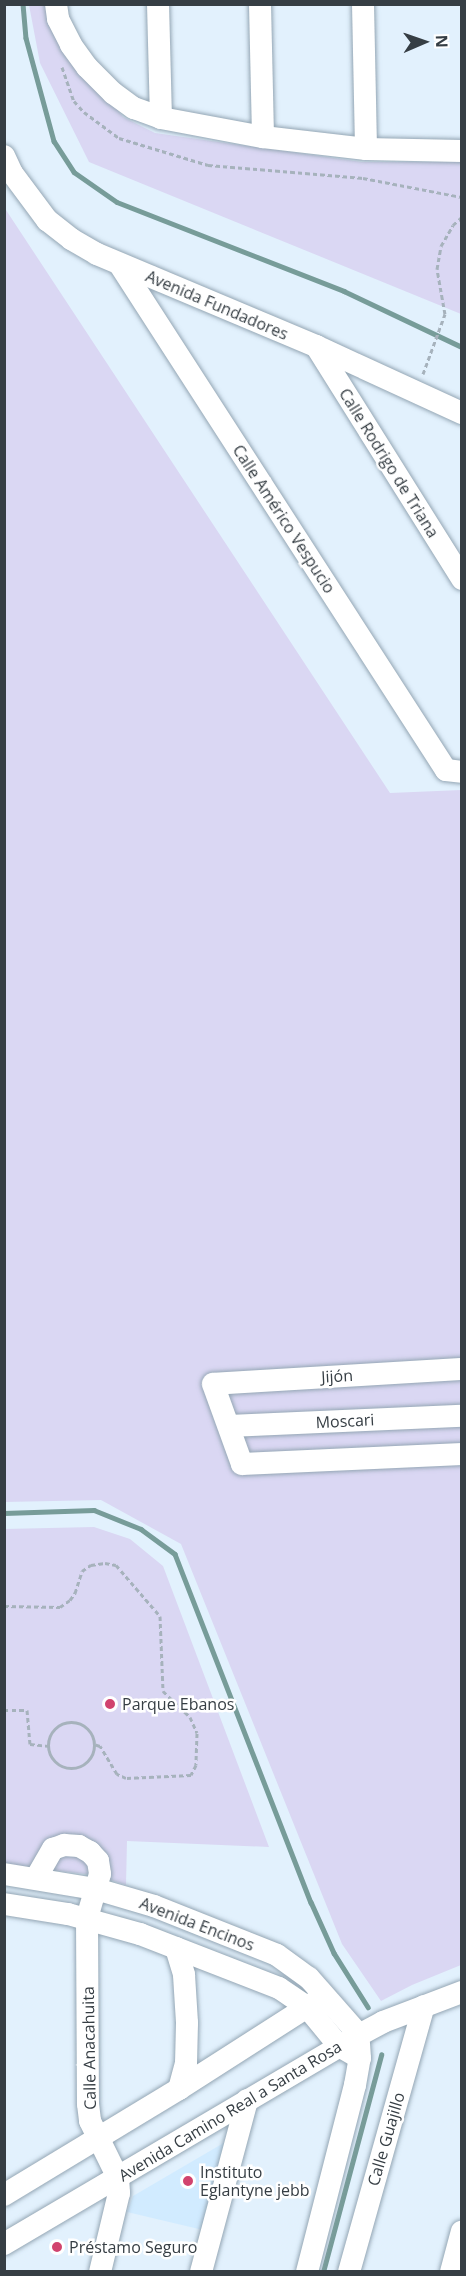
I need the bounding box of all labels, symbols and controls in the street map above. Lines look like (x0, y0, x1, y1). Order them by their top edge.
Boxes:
north arrow (394, 12, 454, 72)
text: N (431, 34, 453, 48)
street label: Avenida Fundadores (143, 266, 291, 344)
street label: Calle Rodrigo de Triana (335, 385, 443, 541)
street label: Calle Américo Vespucio (229, 441, 339, 597)
street label: Jijón (321, 1366, 353, 1386)
street label: Moscari (315, 1410, 375, 1432)
place label: Parque Ebanos (122, 1694, 234, 1714)
marker: Parque Ebanos (103, 1697, 117, 1711)
street label: Avenida Encinos (137, 1893, 257, 1955)
street label: Calle Anacahuita (78, 1986, 100, 2110)
street label: Avenida Camino Real a Santa Rosa (115, 2037, 345, 2185)
street label: Calle Guajillo (363, 2090, 409, 2188)
place label: Instituto Eglantyne jebb (200, 2162, 310, 2200)
marker: Instituto Eglantyne jebb (181, 2174, 195, 2188)
place label: Préstamo Seguro (69, 2237, 197, 2257)
marker: Préstamo Seguro (50, 2240, 64, 2254)

